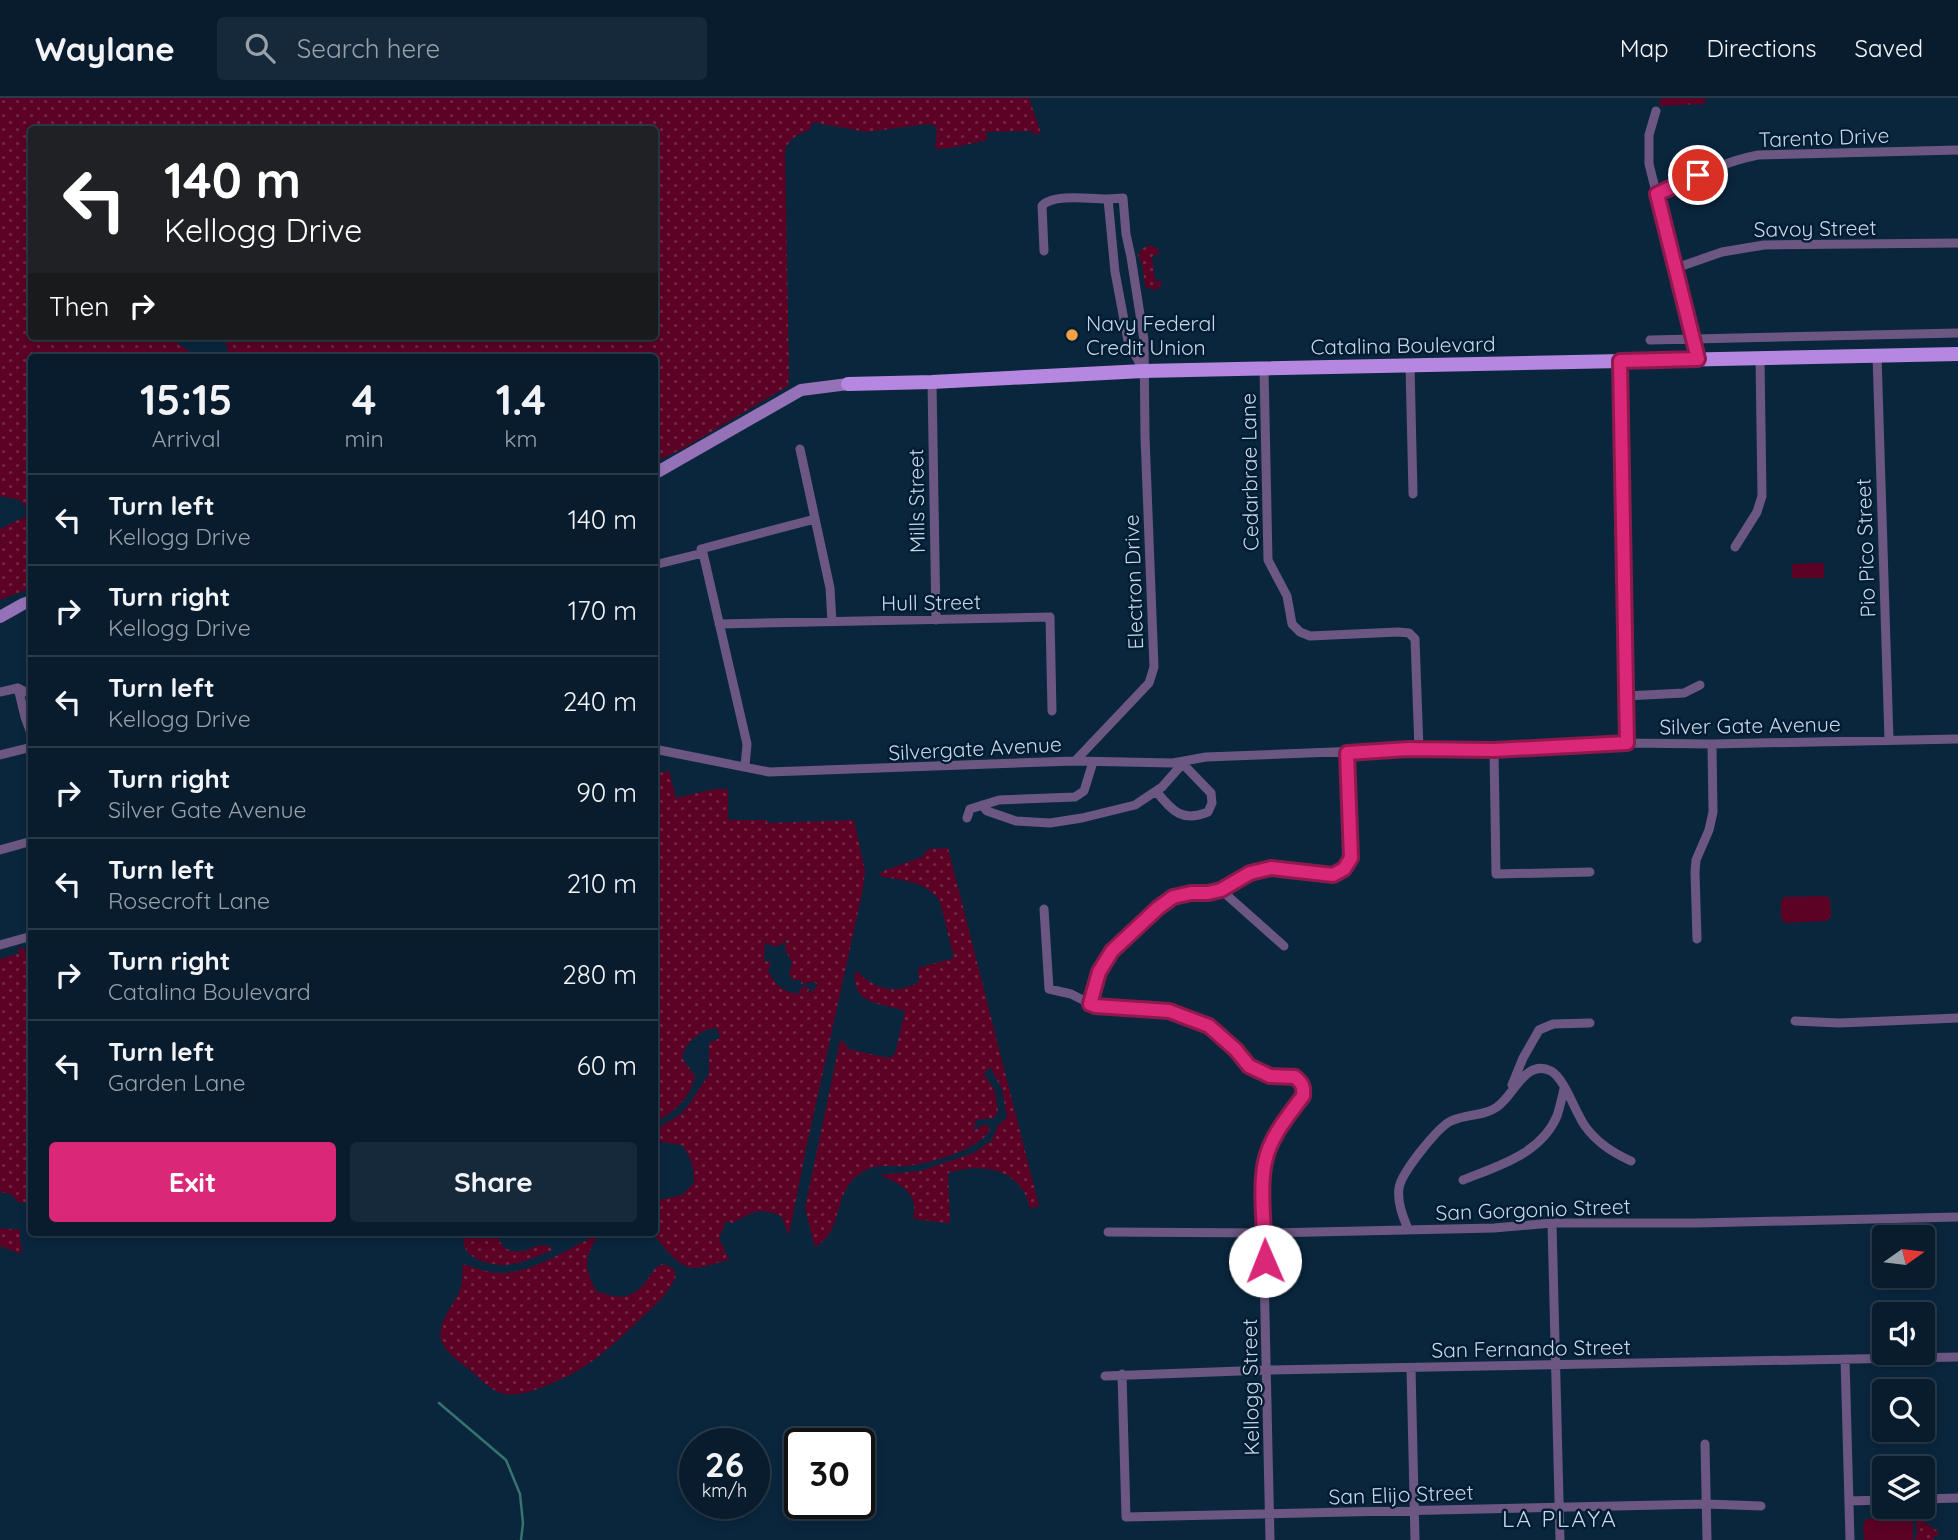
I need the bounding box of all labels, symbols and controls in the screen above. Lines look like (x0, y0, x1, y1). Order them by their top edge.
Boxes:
search box (217, 17, 707, 80)
text: Waylane (35, 28, 175, 69)
icon: search (241, 29, 279, 67)
text: Search here (297, 32, 440, 65)
text: Map (1620, 33, 1669, 63)
text: Directions (1707, 33, 1817, 63)
text: Saved (1855, 33, 1923, 63)
street label: Tarento Drive (1758, 122, 1890, 152)
pin (1668, 145, 1728, 205)
text: 140 m (164, 149, 301, 210)
icon: left (49, 154, 140, 245)
icon: arrive (1679, 156, 1717, 194)
text: Kellogg Drive (164, 210, 362, 250)
street label: Savoy Street (1753, 214, 1877, 242)
icon: right (123, 287, 161, 325)
text: Then (49, 290, 109, 323)
place label: Navy Federal Credit Union (1086, 310, 1216, 360)
marker: Navy Federal Credit Union (1064, 327, 1080, 343)
street label: Catalina Boulevard (1310, 330, 1496, 360)
text: 15:15 (140, 373, 233, 426)
text: 4 (352, 373, 376, 426)
text: 1.4 (496, 373, 546, 426)
street label: Cedarbrae Lane (1235, 393, 1263, 551)
text: Arrival (152, 424, 221, 453)
text: min (345, 424, 384, 453)
text: km (504, 424, 537, 453)
street label: Mills Street (902, 449, 930, 553)
street label: Pio Pico Street (1850, 478, 1880, 618)
text: Turn left (108, 489, 215, 522)
icon: left (49, 501, 87, 539)
text: 140 m (568, 503, 637, 536)
street label: Electron Drive (1118, 514, 1148, 650)
text: Kellogg Drive (108, 522, 251, 551)
text: Turn right (108, 580, 230, 613)
street label: Hull Street (881, 588, 981, 616)
icon: right (49, 592, 87, 630)
text: 170 m (568, 594, 637, 627)
text: Kellogg Drive (108, 613, 251, 642)
text: Turn left (108, 671, 215, 704)
icon: left (49, 683, 87, 721)
text: 240 m (563, 685, 637, 718)
text: Kellogg Drive (108, 704, 251, 733)
street label: Silver Gate Avenue (1659, 710, 1841, 740)
street label: Silvergate Avenue (888, 730, 1062, 766)
text: Turn right (108, 762, 230, 795)
icon: right (49, 774, 87, 812)
text: 90 m (576, 776, 637, 809)
text: Silver Gate Avenue (108, 795, 307, 824)
text: Turn left (108, 853, 215, 886)
icon: left (49, 865, 87, 903)
text: 210 m (567, 867, 637, 900)
text: Rosecroft Lane (108, 886, 270, 915)
text: Turn right (108, 944, 230, 977)
icon: right (49, 956, 87, 994)
text: 280 m (562, 958, 637, 991)
text: Catalina Boulevard (108, 977, 311, 1006)
text: Turn left (108, 1035, 215, 1068)
icon: left (49, 1047, 87, 1085)
text: 60 m (577, 1049, 637, 1082)
text: Garden Lane (108, 1068, 246, 1097)
button: Exit (49, 1142, 336, 1222)
button: Share (350, 1142, 637, 1222)
street label: San Gorgonio Street (1435, 1193, 1631, 1225)
position arrow (1228, 1224, 1302, 1298)
north arrow (1872, 1225, 1936, 1288)
map controls (1872, 1225, 1935, 1519)
button: sound (1872, 1302, 1935, 1365)
street label: Kellogg Street (1236, 1318, 1264, 1456)
street label: San Fernando Street (1431, 1333, 1631, 1363)
button: search (1872, 1379, 1935, 1442)
speed limit sign: 30 (784, 1428, 875, 1519)
text: 26 (705, 1442, 744, 1486)
button: layers (1872, 1456, 1935, 1519)
street label: San Elijo Street (1328, 1478, 1474, 1510)
text: km/h (702, 1479, 747, 1502)
district label: LA PLAYA (1502, 1504, 1618, 1533)

